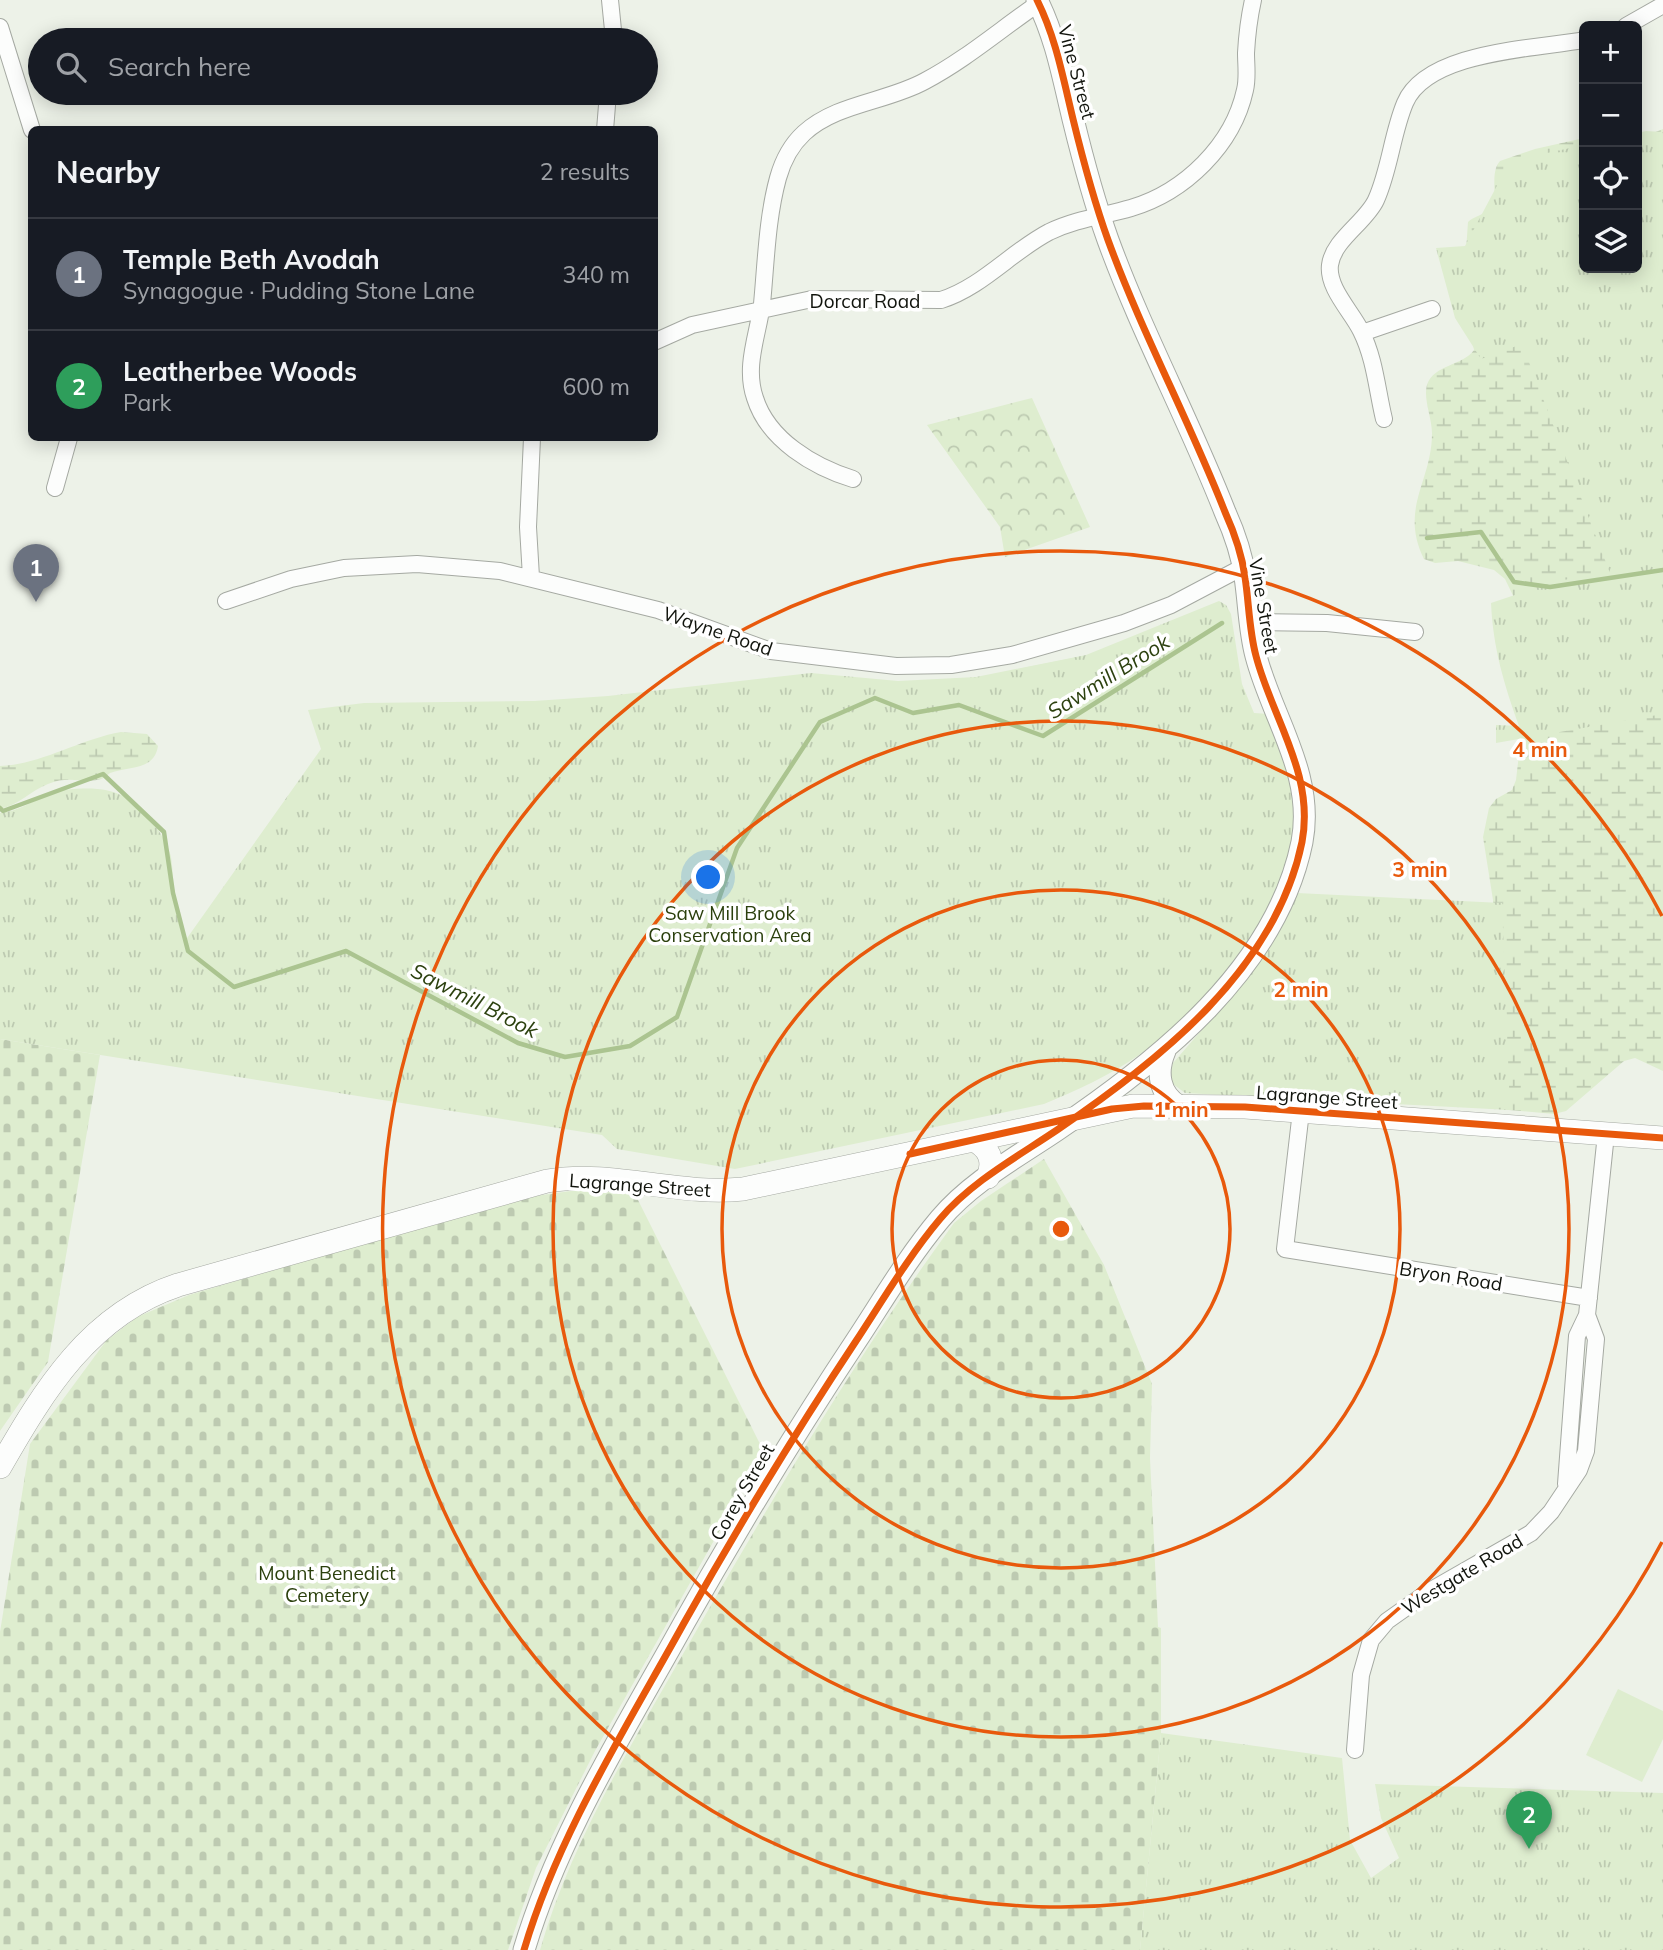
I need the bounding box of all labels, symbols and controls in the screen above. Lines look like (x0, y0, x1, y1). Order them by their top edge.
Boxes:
map controls (1579, 21, 1642, 273)
button: + (1579, 21, 1642, 84)
street label: Vine Street (1053, 22, 1101, 122)
search box (28, 28, 658, 105)
icon: search (52, 48, 90, 86)
text: Search here (108, 50, 251, 83)
button: − (1579, 84, 1642, 147)
button: locate (1579, 147, 1642, 210)
text: Nearby (56, 153, 160, 191)
text: 2 results (540, 157, 630, 186)
button: layers (1579, 210, 1642, 273)
text: Temple Beth Avodah (123, 243, 380, 276)
text: 1 (72, 260, 86, 289)
text: 340 m (562, 260, 630, 289)
text: Synagogue · Pudding Stone Lane (123, 276, 475, 305)
street label: Dorcar Road (810, 289, 920, 313)
text: Leatherbee Woods (123, 355, 357, 388)
text: 2 (72, 372, 86, 401)
text: 600 m (562, 372, 630, 401)
text: Park (123, 388, 171, 417)
pin: 1 (13, 544, 59, 602)
street label: Vine Street (1244, 556, 1284, 656)
street label: Wayne Road (660, 601, 776, 661)
water label: Sawmill Brook (1042, 627, 1175, 724)
text: 4 min (1512, 736, 1568, 762)
text: 3 min (1392, 856, 1448, 882)
your location (691, 860, 725, 894)
park label: Saw Mill Brook Conservation Area (648, 901, 812, 947)
water label: Sawmill Brook (407, 957, 544, 1044)
text: 2 min (1273, 976, 1329, 1002)
street label: Lagrange Street (1255, 1080, 1399, 1114)
text: 1 min (1153, 1096, 1209, 1122)
street label: Lagrange Street (568, 1168, 712, 1202)
centre of rings (1049, 1217, 1073, 1241)
street label: Bryon Road (1398, 1256, 1504, 1296)
street label: Corey Street (705, 1439, 780, 1545)
street label: Westgate Road (1397, 1528, 1527, 1620)
park label: Mount Benedict Cemetery (258, 1561, 396, 1607)
pin: 2 (1506, 1791, 1552, 1849)

